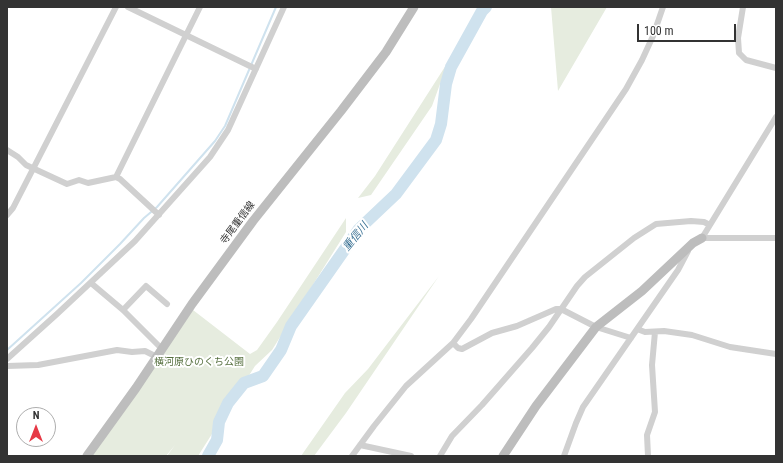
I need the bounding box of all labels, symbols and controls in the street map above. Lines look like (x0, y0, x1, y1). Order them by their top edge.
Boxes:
scale bar (639, 16, 738, 42)
text: 100 m (644, 24, 674, 38)
street label: 寺尾重信線 (218, 199, 258, 247)
water label: 重信川 (340, 220, 372, 254)
park label: 横河原ひのくち公園 (154, 356, 244, 368)
north arrow (16, 407, 56, 447)
text: N (33, 409, 39, 422)

